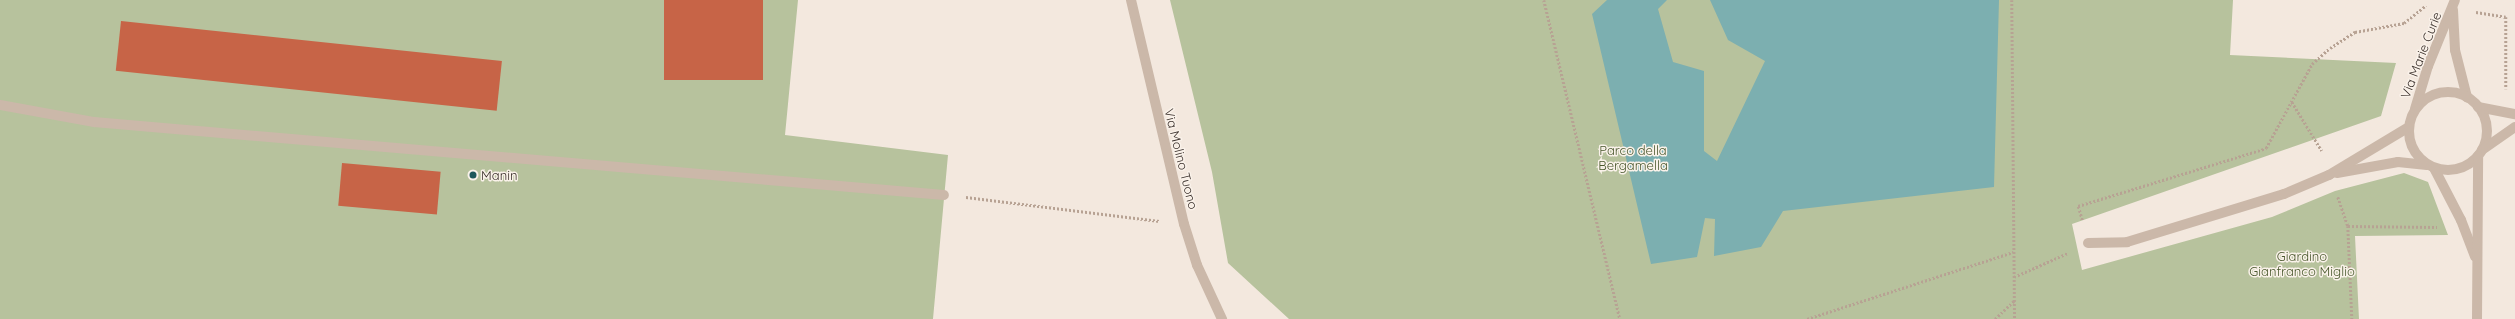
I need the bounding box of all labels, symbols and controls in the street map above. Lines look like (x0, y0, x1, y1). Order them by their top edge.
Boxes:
street label: Via Marie Curie (2397, 10, 2445, 100)
street label: Via Molino Tuono (1161, 107, 1201, 211)
park label: Parco della Bergamella (1598, 143, 1668, 174)
place label: Manin (481, 167, 517, 183)
marker: Manin (468, 170, 478, 180)
park label: Giardino Gianfranco Miglio (2249, 249, 2355, 280)

